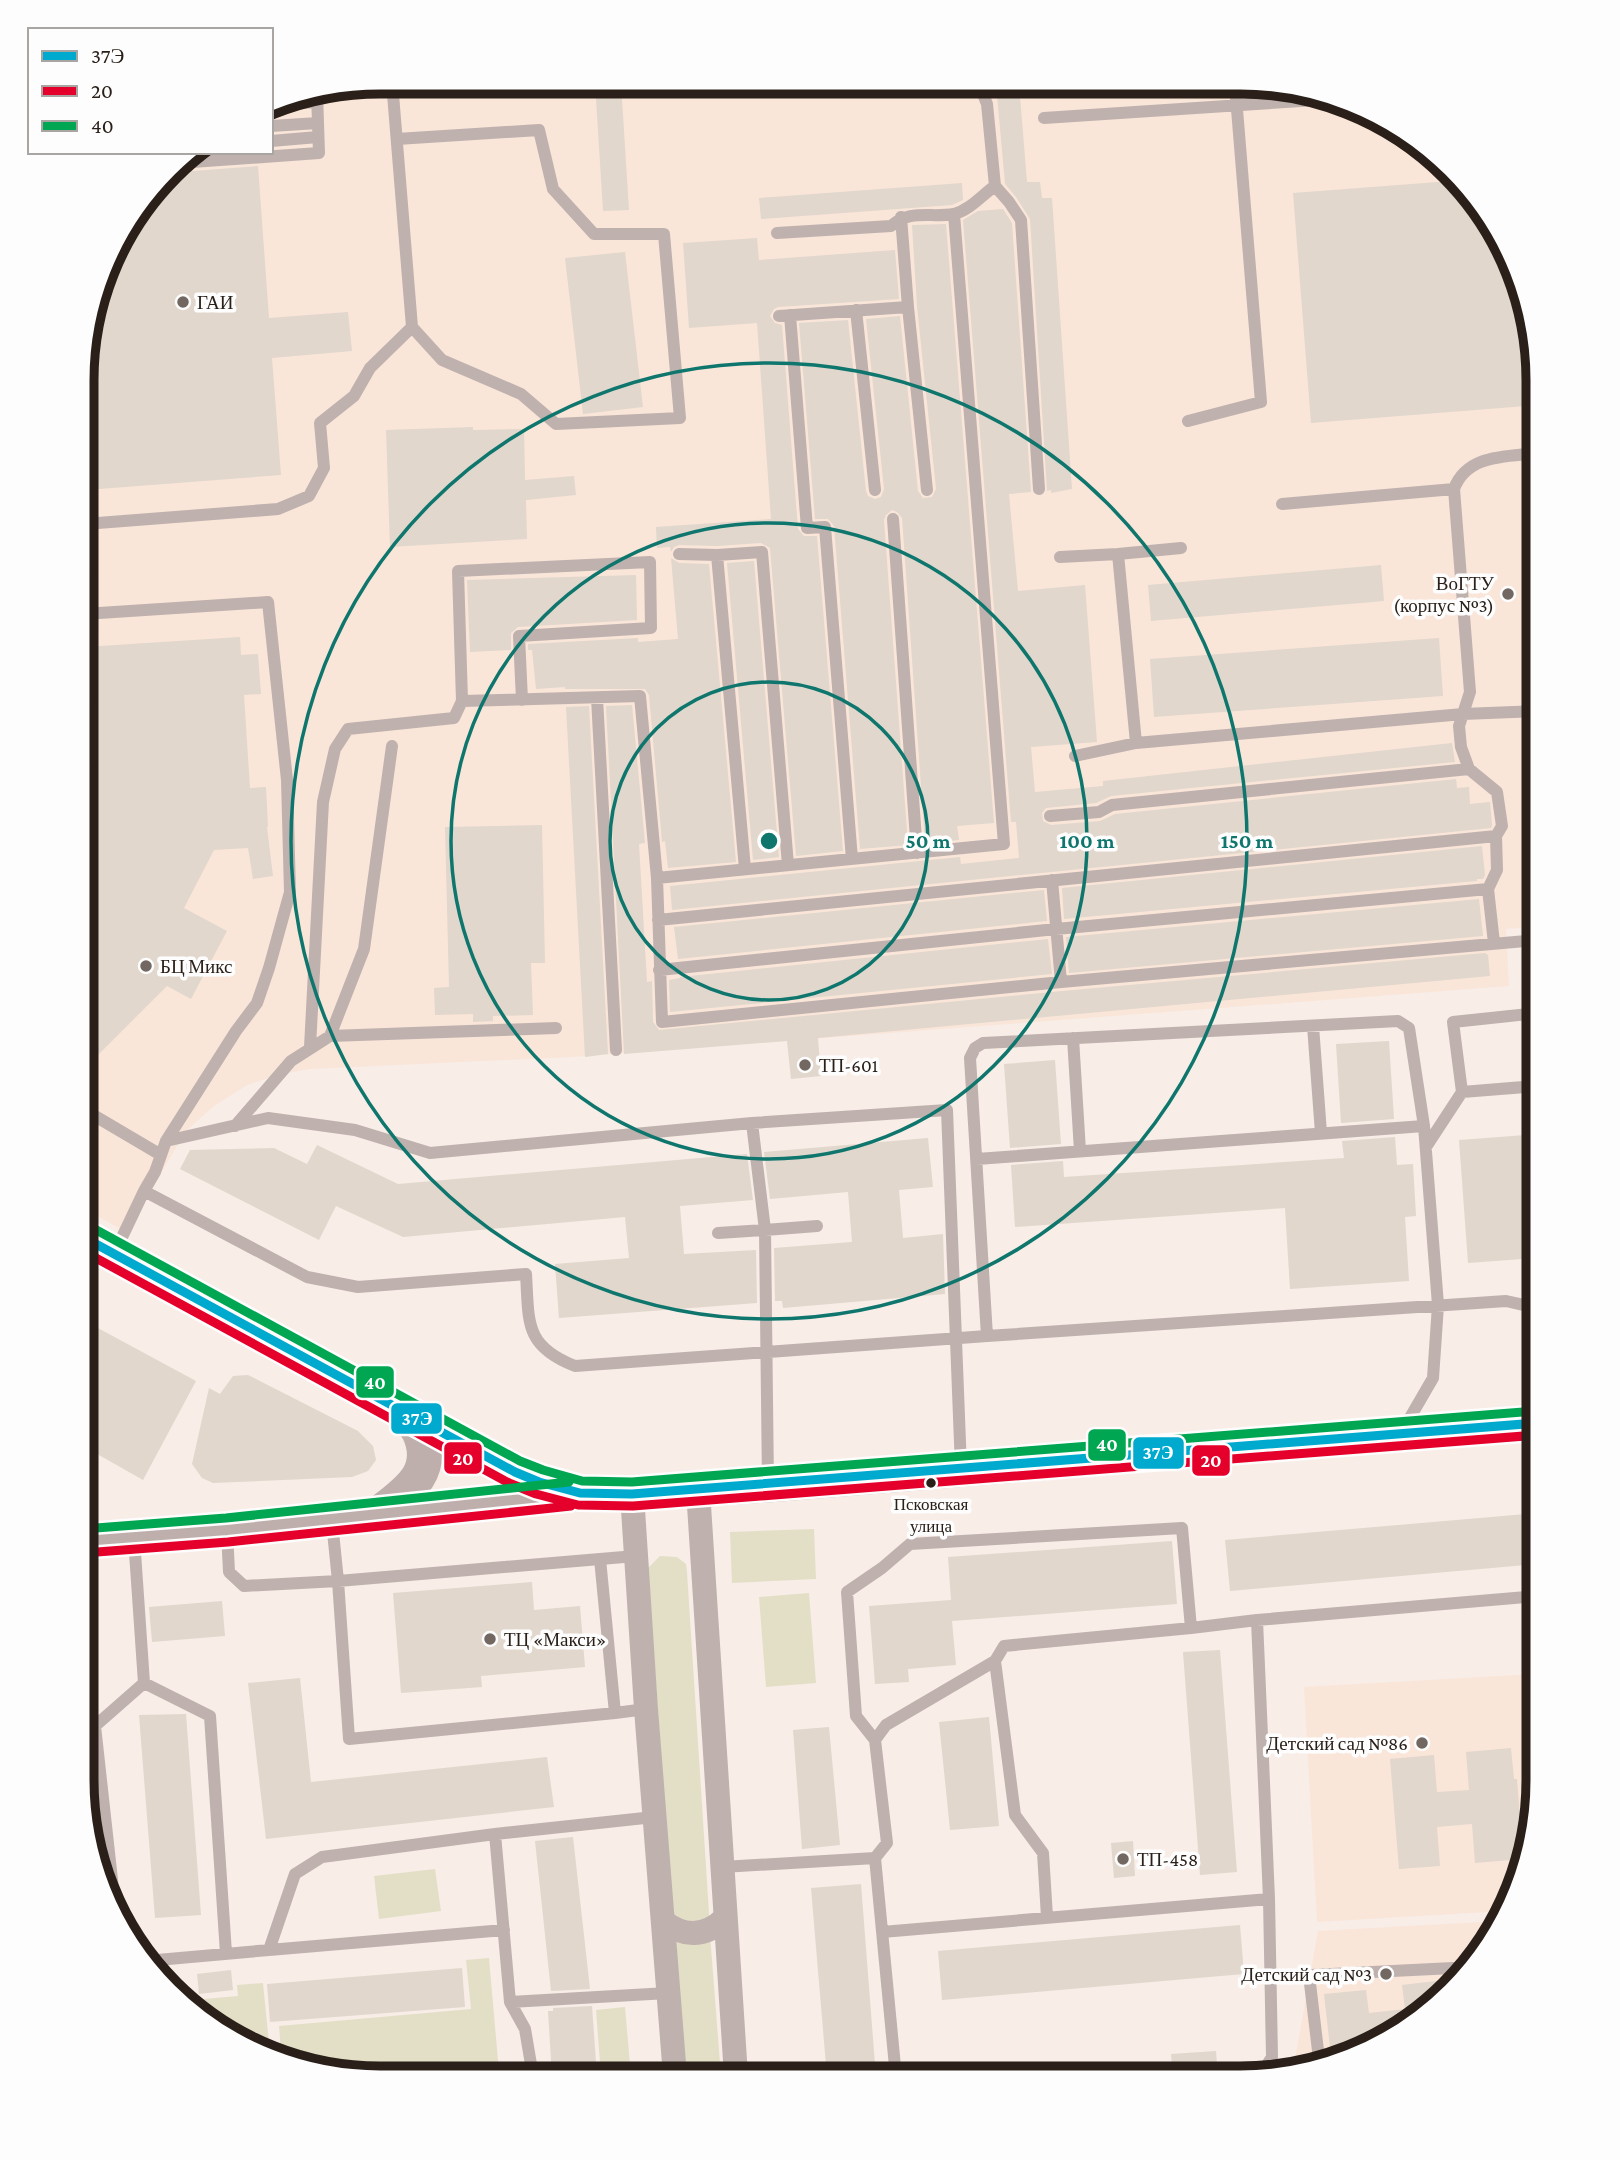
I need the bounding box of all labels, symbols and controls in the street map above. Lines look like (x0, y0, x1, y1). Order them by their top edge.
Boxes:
legend (28, 28, 273, 154)
text: 37Э (91, 44, 124, 68)
text: 20 (91, 79, 113, 103)
text: 40 (91, 114, 114, 138)
place label: ГАИ (197, 292, 234, 313)
marker: ГАИ (175, 294, 191, 310)
place label: ВоГТУ (корпус №3) (1393, 573, 1495, 617)
marker: ВоГТУ (корпус №3) (1500, 586, 1516, 602)
centre of rings (757, 829, 781, 853)
text: 50 m (906, 829, 951, 853)
text: 100 m (1059, 829, 1115, 853)
text: 150 m (1221, 829, 1274, 853)
place label: БЦ Микс (160, 956, 232, 977)
marker: БЦ Микс (138, 958, 154, 974)
place label: ТП-601 (819, 1055, 878, 1076)
marker: ТП-601 (797, 1057, 813, 1073)
line badge: 40 (355, 1365, 395, 1399)
text: 40 (364, 1372, 386, 1393)
line badge: 37Э (390, 1402, 443, 1435)
text: 37Э (401, 1408, 433, 1429)
line badge: 40 (1087, 1428, 1127, 1462)
text: 40 (1096, 1434, 1118, 1455)
line badge: 37Э (1132, 1436, 1185, 1470)
line badge: 20 (443, 1441, 483, 1475)
text: 37Э (1142, 1442, 1174, 1463)
line badge: 20 (1191, 1444, 1231, 1477)
text: 20 (452, 1448, 474, 1469)
text: 20 (1200, 1450, 1222, 1471)
marker: Псковская улица (924, 1476, 938, 1490)
place label: Псковская улица (894, 1495, 968, 1536)
place label: ТЦ «Макси» (504, 1629, 606, 1650)
marker: ТЦ «Макси» (482, 1631, 498, 1647)
place label: Детский сад №86 (1266, 1733, 1408, 1754)
marker: Детский сад №86 (1414, 1735, 1430, 1751)
place label: ТП-458 (1137, 1849, 1198, 1870)
marker: ТП-458 (1115, 1851, 1131, 1867)
place label: Детский сад №3 (1241, 1964, 1372, 1985)
marker: Детский сад №3 (1378, 1966, 1394, 1982)

